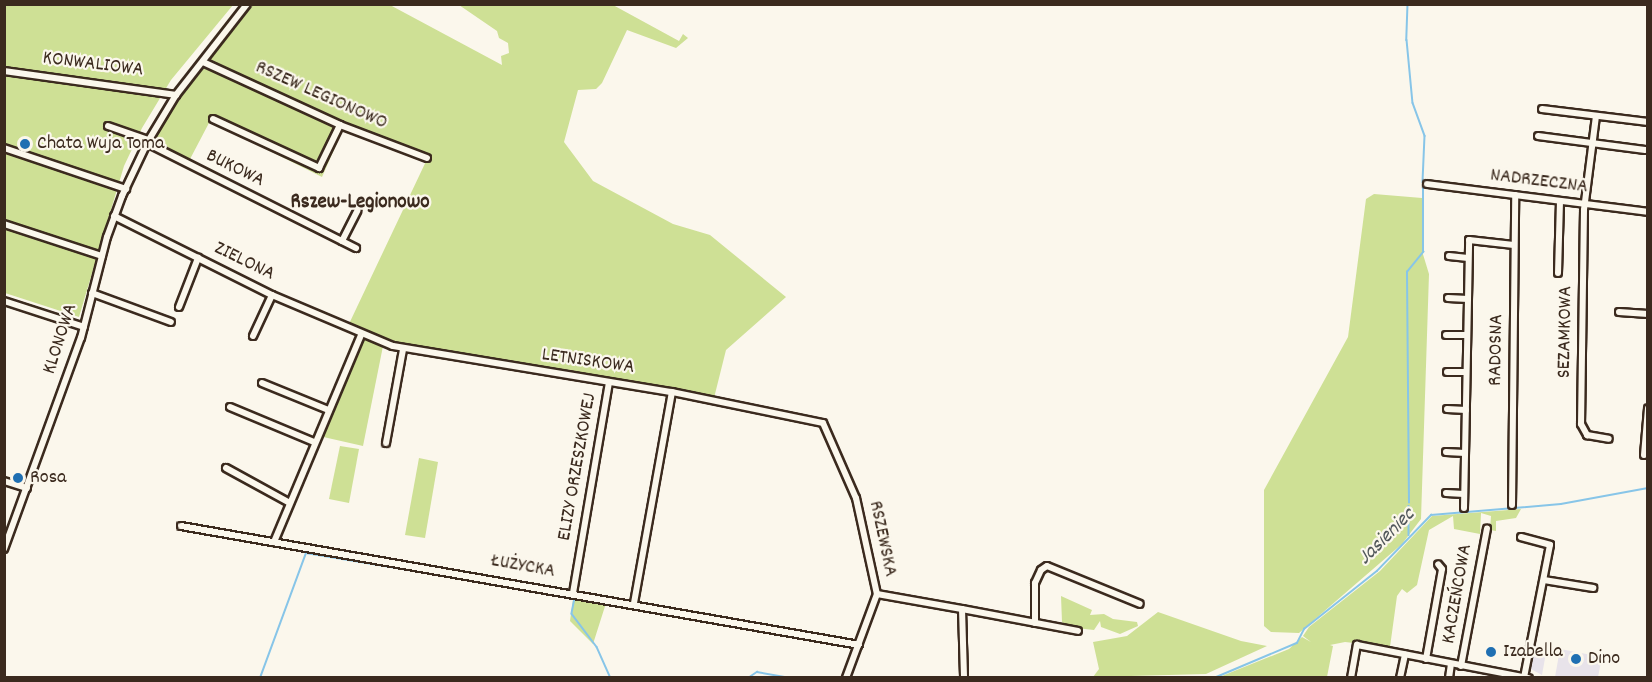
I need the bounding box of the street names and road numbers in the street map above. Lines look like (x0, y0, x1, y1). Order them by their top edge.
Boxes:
street label: KONWALIOWA (41, 47, 145, 83)
street label: RSZEW LEGIONOWO (251, 56, 391, 136)
street label: BUKOWA (202, 145, 268, 193)
street label: NADRZECZNA (1489, 164, 1589, 200)
street label: ZIELONA (210, 237, 278, 287)
street label: SEZAMKOWA (1553, 286, 1579, 378)
street label: KLONOWA (38, 301, 84, 377)
street label: RADOSNA (1484, 314, 1510, 386)
street label: LETNISKOWA (540, 344, 636, 380)
street label: ELIZY ORZESZKOWEJ (553, 391, 603, 543)
street label: RSZEWSKA (862, 499, 902, 579)
street label: KACZEŃCOWA (1437, 542, 1479, 646)
street label: ŁUŻYCKA (489, 550, 557, 584)

